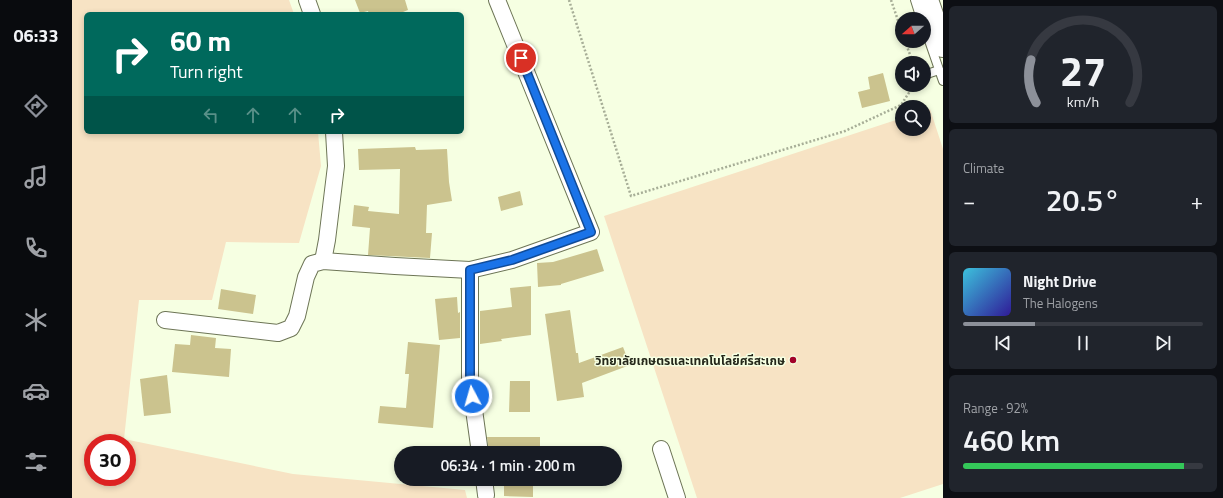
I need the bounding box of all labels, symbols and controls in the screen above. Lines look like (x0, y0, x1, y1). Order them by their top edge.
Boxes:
north arrow (895, 12, 931, 48)
map controls (895, 12, 931, 136)
text: 60 m (170, 19, 231, 62)
text: 06:33 (14, 22, 58, 49)
icon: right (104, 28, 156, 80)
text: 27 (1060, 38, 1106, 101)
pin (504, 41, 538, 75)
icon: arrive (510, 47, 532, 69)
button: sound (895, 56, 931, 92)
text: Turn right (170, 58, 243, 85)
text: km/h (1067, 90, 1099, 112)
icon: directions (22, 92, 50, 120)
button: search (895, 100, 931, 136)
icon: left (200, 104, 222, 126)
icon: ahead (242, 104, 264, 126)
icon: ahead (284, 104, 306, 126)
icon: right (326, 104, 348, 126)
text: Climate (963, 158, 1004, 178)
icon: music (22, 163, 50, 191)
text: 20.5° (1046, 177, 1120, 223)
text: − (963, 184, 975, 218)
text: + (1191, 184, 1203, 218)
icon: phone (22, 234, 50, 262)
text: Night Drive (1023, 270, 1096, 293)
text: The Halogens (1023, 293, 1098, 313)
icon: climate (22, 306, 50, 334)
icon: previous (992, 332, 1014, 354)
icon: pause (1072, 332, 1094, 354)
icon: next (1152, 332, 1174, 354)
place label: วิทยาลัยเกษตรและเทคโนโลยีศรีสะเกษ (595, 351, 785, 370)
marker: วิทยาลัยเกษตรและเทคโนโลยีศรีสะเกษ (788, 355, 798, 365)
position arrow (451, 375, 493, 417)
icon: car (22, 377, 50, 405)
text: Range · 92% (963, 398, 1028, 418)
text: 460 km (963, 417, 1060, 463)
speed limit sign: 30 (84, 434, 136, 486)
icon: filters (22, 448, 50, 476)
text: 06:34 · 1 min · 200 m (441, 454, 575, 477)

